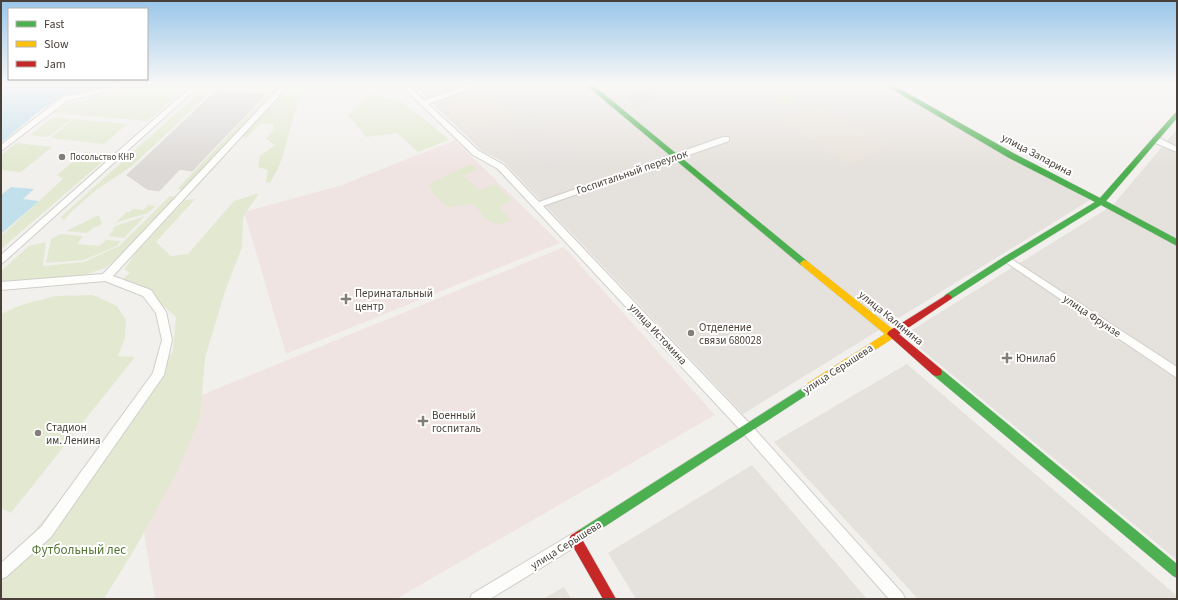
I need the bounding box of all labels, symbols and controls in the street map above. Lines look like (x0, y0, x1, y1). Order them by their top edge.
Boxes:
legend (8, 8, 148, 80)
text: Fast (44, 16, 64, 33)
text: Slow (44, 36, 69, 53)
text: Jam (44, 56, 66, 73)
street label: улица Запарина (999, 130, 1075, 180)
street label: Госпитальный переулок (574, 146, 690, 198)
place label: Посольство КНР (70, 151, 134, 164)
marker: Посольство КНР (57, 152, 67, 162)
place label: Перинатальный центр (355, 286, 433, 314)
street label: улица Калинина (856, 287, 926, 349)
street label: улица Фрунзе (1060, 291, 1124, 341)
marker: Перинатальный центр (340, 293, 352, 305)
street label: улица Истомина (626, 300, 690, 368)
place label: Отделение связи 680028 (699, 320, 762, 348)
marker: Отделение связи 680028 (686, 328, 696, 338)
street label: улица Серышева (800, 341, 876, 397)
place label: Юнилаб (1016, 351, 1056, 366)
marker: Юнилаб (1001, 352, 1013, 364)
place label: Военный госпиталь (432, 408, 481, 436)
marker: Военный госпиталь (417, 415, 429, 427)
place label: Стадион им. Ленина (46, 420, 101, 448)
marker: Стадион им. Ленина (33, 428, 43, 438)
street label: улица Серышева (528, 517, 604, 573)
park label: Футбольный лес (32, 541, 126, 559)

